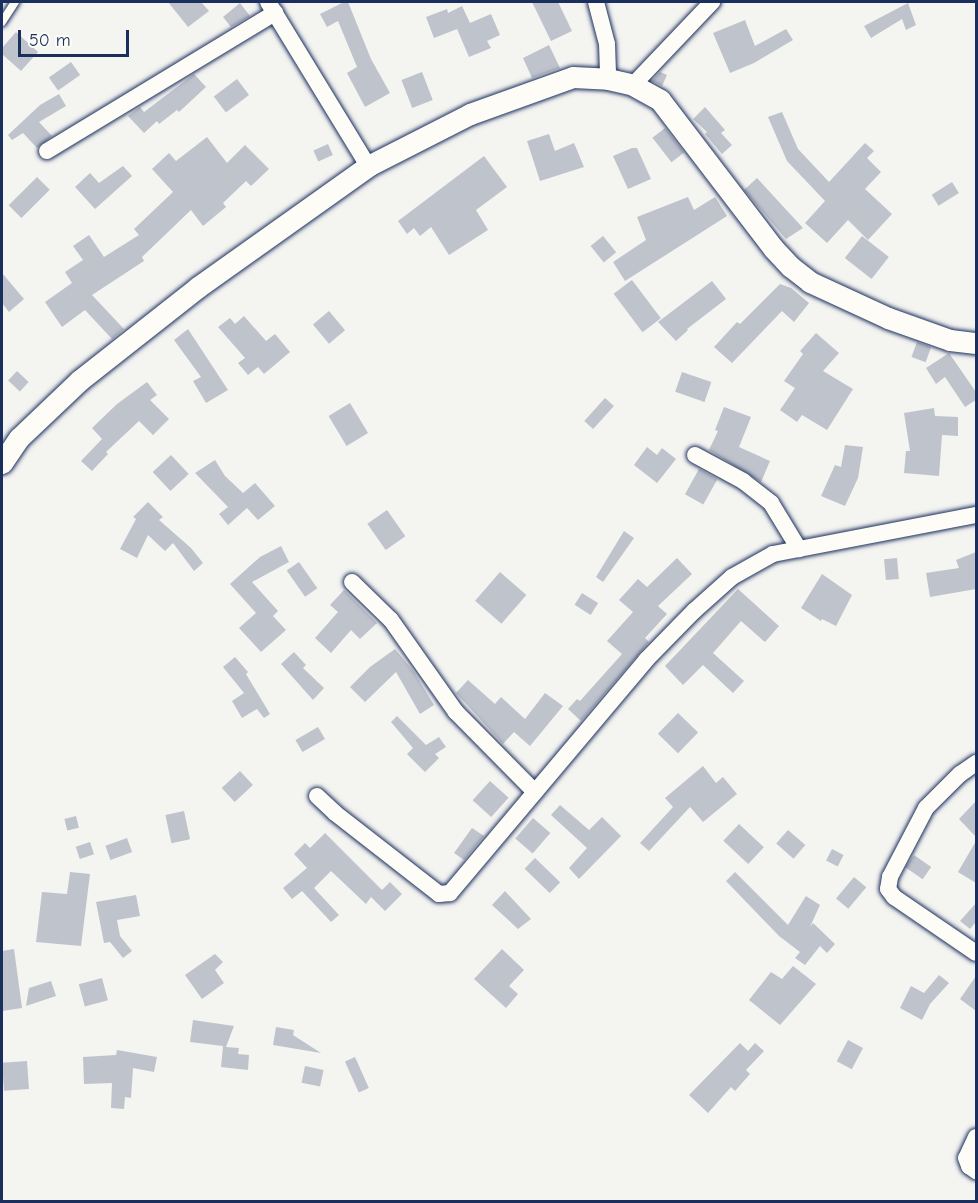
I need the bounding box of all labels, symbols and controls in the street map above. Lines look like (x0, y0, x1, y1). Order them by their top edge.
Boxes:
scale bar (21, 18, 132, 56)
text: 50 m (29, 30, 71, 51)

